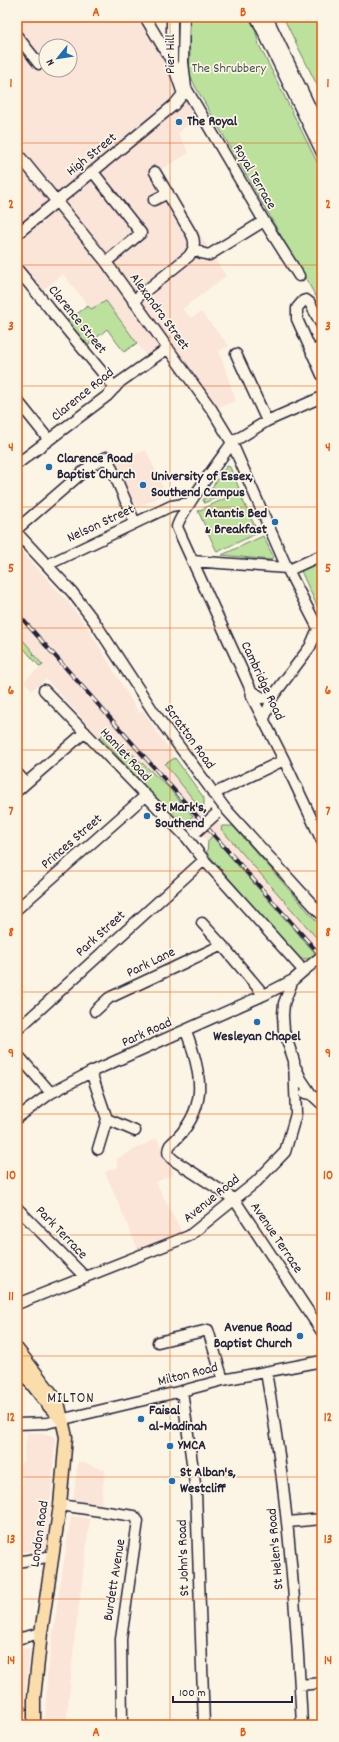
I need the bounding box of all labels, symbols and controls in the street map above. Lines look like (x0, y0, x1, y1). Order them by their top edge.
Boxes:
text: A (92, 4, 100, 23)
text: B (240, 4, 246, 23)
street label: Pier Hill (161, 33, 181, 74)
north arrow (38, 38, 78, 78)
text: N (43, 55, 59, 68)
park label: The Shrubbery (192, 59, 266, 79)
text: 1 (10, 75, 13, 94)
text: 1 (327, 75, 330, 94)
place label: The Royal (187, 112, 238, 132)
marker: The Royal (174, 117, 184, 127)
street label: High Street (63, 129, 121, 181)
street label: Royal Terrace (227, 141, 281, 213)
text: 2 (8, 196, 14, 215)
text: 2 (325, 196, 331, 215)
street label: Alexandra Street (124, 269, 194, 355)
street label: Clarence Street (43, 281, 111, 359)
text: 3 (8, 318, 14, 337)
text: 3 (325, 318, 331, 337)
street label: Clarence Road (47, 363, 119, 427)
text: 4 (8, 439, 14, 458)
text: 4 (325, 439, 331, 458)
place label: Clarence Road Baptist Church (57, 449, 136, 485)
marker: Clarence Road Baptist Church (44, 462, 54, 472)
place label: University of Essex, Southend Campus (151, 467, 253, 503)
marker: University of Essex, Southend Campus (138, 480, 148, 490)
street label: Nelson Street (64, 500, 138, 548)
place label: Atantis Bed & Breakfast (205, 504, 268, 540)
marker: Atantis Bed & Breakfast (270, 517, 280, 527)
text: 5 (8, 560, 14, 579)
text: 5 (325, 560, 331, 579)
street label: Cambridge Road (235, 638, 289, 724)
text: 6 (8, 682, 15, 701)
text: 6 (325, 682, 332, 701)
street label: Scratton Road (159, 700, 219, 774)
street label: Hamlet Road (95, 724, 155, 786)
place label: St Mark's, Southend (155, 798, 207, 834)
text: 7 (9, 803, 14, 822)
text: 7 (326, 803, 331, 822)
street label: Princes Street (37, 810, 107, 874)
marker: St Mark's, Southend (142, 811, 152, 821)
street label: Park Street (72, 906, 130, 962)
text: 8 (8, 924, 14, 943)
text: 8 (325, 924, 331, 943)
street label: Park Lane (123, 943, 179, 983)
street label: Park Road (119, 1013, 175, 1053)
marker: Wesleyan Chapel (252, 1017, 262, 1027)
place label: Wesleyan Chapel (213, 1027, 301, 1047)
text: 9 (8, 1045, 14, 1064)
text: 9 (325, 1045, 331, 1064)
text: 10 (6, 1167, 16, 1186)
text: 10 (323, 1167, 333, 1186)
street label: Avenue Road (179, 1170, 245, 1228)
street label: Avenue Terrace (245, 1198, 307, 1278)
street label: Park Terrace (30, 1202, 92, 1264)
text: 11 (8, 1288, 14, 1307)
text: 11 (325, 1288, 331, 1307)
place label: Avenue Road Baptist Church (214, 1318, 293, 1354)
marker: Avenue Road Baptist Church (295, 1331, 305, 1341)
street label: Milton Road (156, 1358, 220, 1392)
district label: MILTON (47, 1388, 95, 1410)
place label: Faisal al-Madinah (149, 1401, 208, 1437)
text: 12 (7, 1409, 16, 1428)
text: 12 (324, 1409, 333, 1428)
marker: Faisal al-Madinah (136, 1414, 146, 1424)
place label: YMCA (177, 1436, 206, 1456)
marker: YMCA (165, 1441, 175, 1451)
place label: St Alban's, Westcliff (180, 1463, 236, 1499)
marker: St Alban's, Westcliff (167, 1476, 177, 1486)
street label: London Road (25, 1499, 55, 1569)
street label: St Helen's Road (262, 1507, 290, 1591)
street label: St John's Road (173, 1519, 195, 1597)
text: 13 (7, 1531, 16, 1550)
text: 13 (324, 1531, 333, 1550)
street label: Burdett Avenue (99, 1538, 131, 1622)
text: 14 (7, 1652, 15, 1671)
text: 14 (324, 1652, 332, 1671)
scale bar (173, 1678, 292, 1704)
text: 100 m (179, 1685, 206, 1702)
text: A (92, 1724, 100, 1742)
text: B (240, 1724, 246, 1742)

